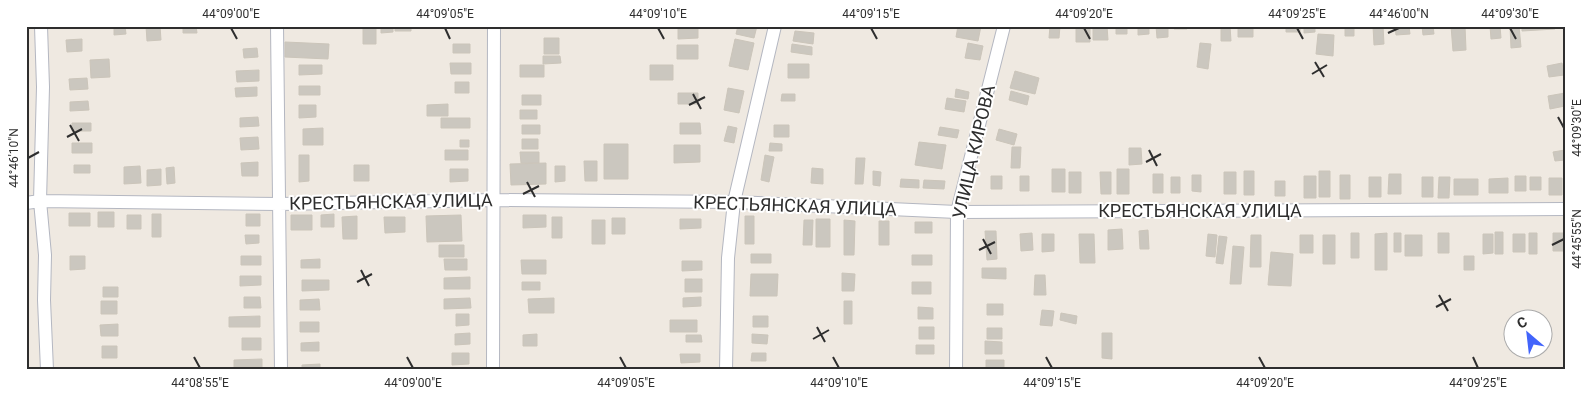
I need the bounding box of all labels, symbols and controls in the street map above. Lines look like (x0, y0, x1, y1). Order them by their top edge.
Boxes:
text: 44°09'00"E (202, 7, 260, 21)
text: 44°09'05"E (416, 7, 474, 21)
text: 44°09'10"E (629, 7, 687, 21)
text: 44°09'15"E (842, 7, 900, 21)
text: 44°09'20"E (1055, 7, 1113, 21)
text: 44°09'25"E (1268, 7, 1326, 21)
text: 44°46'00"N (1369, 7, 1429, 21)
text: 44°09'30"E (1481, 7, 1539, 21)
street label: УЛИЦА КИРОВА (948, 83, 999, 221)
text: 44°09'30"E (1570, 99, 1584, 157)
text: 44°46'10"N (7, 128, 21, 188)
street label: КРЕСТЬЯНСКАЯ УЛИЦА (289, 189, 493, 214)
street label: КРЕСТЬЯНСКАЯ УЛИЦА (693, 191, 897, 220)
street label: КРЕСТЬЯНСКАЯ УЛИЦА (1098, 200, 1302, 221)
text: 44°45'55"N (1570, 209, 1584, 269)
north arrow (1504, 308, 1554, 358)
text: С (1514, 313, 1530, 332)
text: 44°08'55"E (171, 376, 229, 390)
text: 44°09'00"E (384, 376, 442, 390)
text: 44°09'05"E (597, 376, 655, 390)
text: 44°09'10"E (810, 376, 868, 390)
text: 44°09'15"E (1023, 376, 1081, 390)
text: 44°09'20"E (1236, 376, 1294, 390)
text: 44°09'25"E (1449, 376, 1507, 390)

